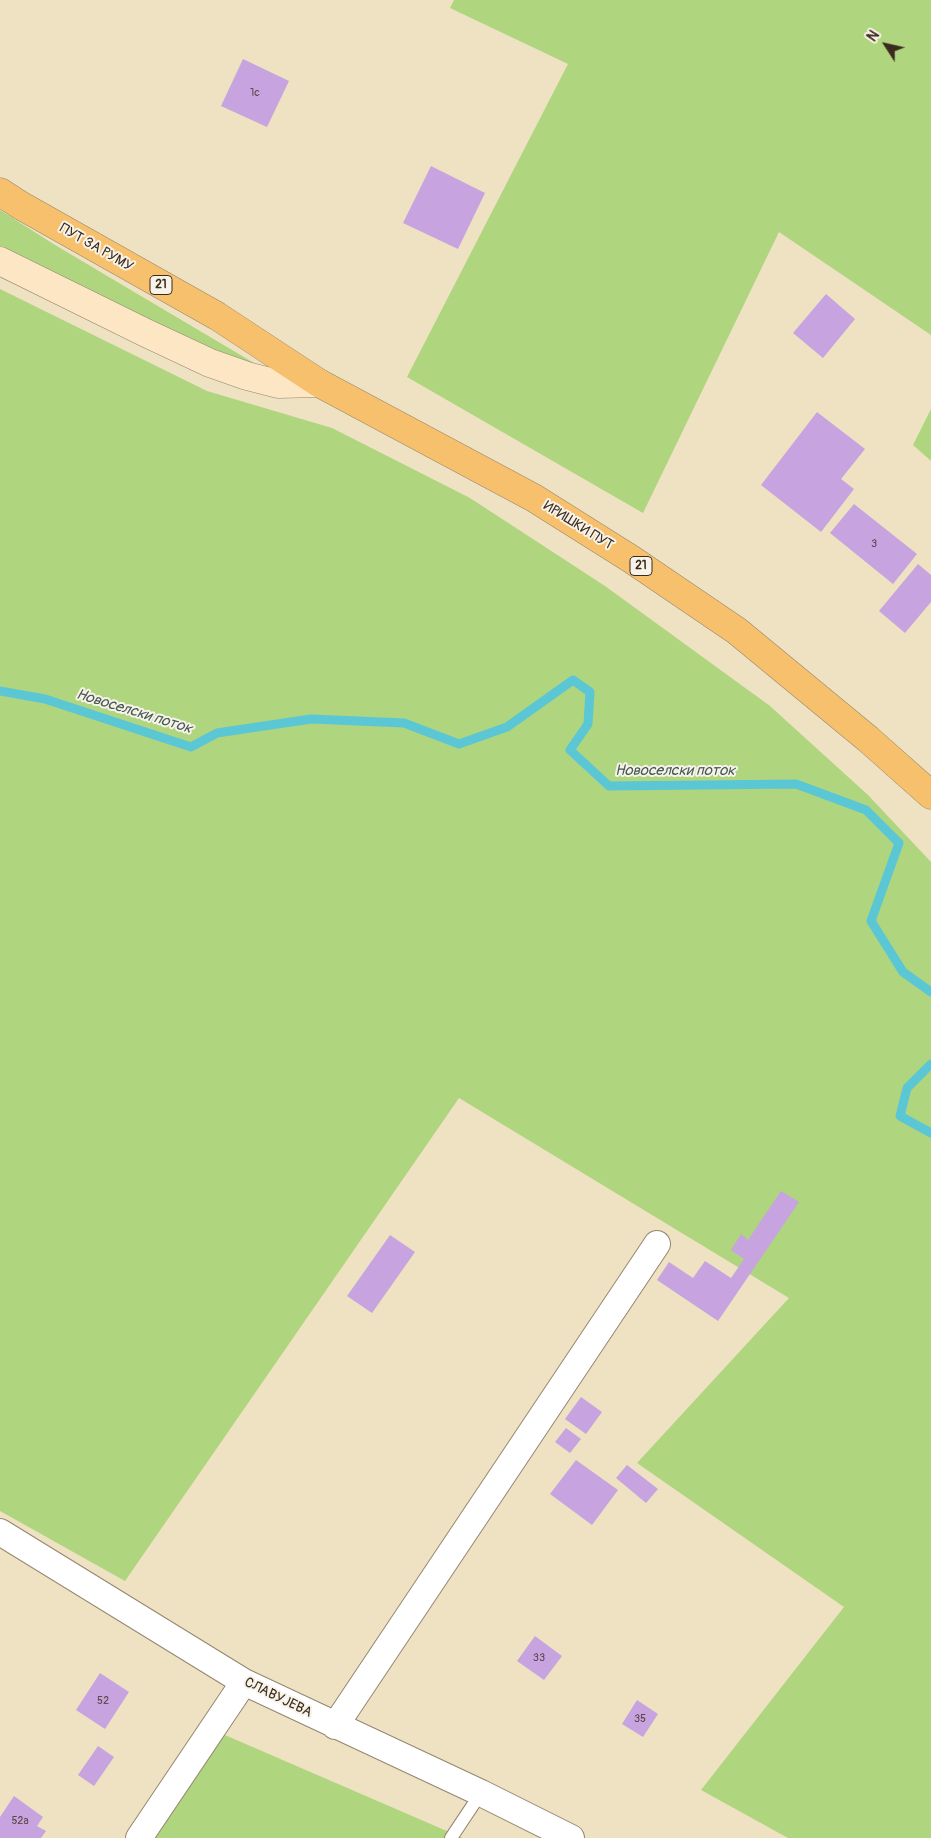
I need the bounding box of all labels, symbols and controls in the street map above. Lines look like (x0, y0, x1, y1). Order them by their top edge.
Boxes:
north arrow (861, 20, 911, 70)
text: N (864, 27, 883, 45)
house number: 1c (250, 86, 260, 100)
street label: ПУТ ЗА РУМУ (56, 220, 136, 276)
road number: 21 (150, 276, 172, 294)
street label: ИРИШКИ ПУТ (540, 498, 616, 554)
house number: 3 (871, 537, 877, 551)
road number: 21 (630, 556, 652, 576)
water label: Новоселски поток (74, 686, 194, 738)
water label: Новоселски поток (615, 762, 735, 780)
house number: 33 (533, 1651, 545, 1665)
street label: СЛАВУЈЕВА (241, 1674, 315, 1722)
house number: 52 (97, 1694, 109, 1708)
house number: 35 (634, 1712, 646, 1726)
house number: 52a (11, 1814, 29, 1828)

